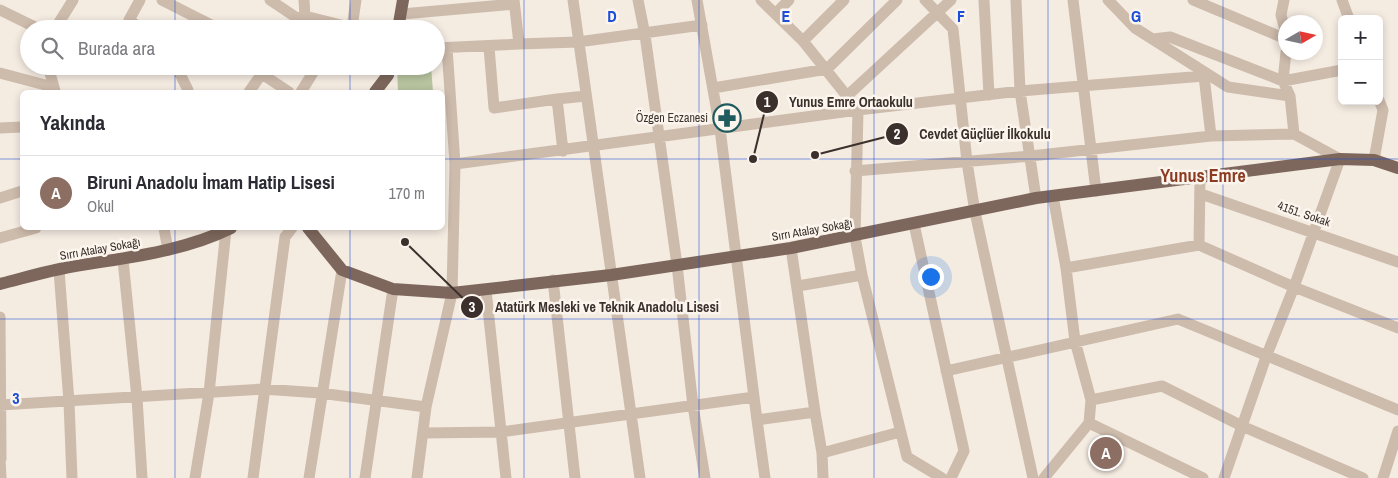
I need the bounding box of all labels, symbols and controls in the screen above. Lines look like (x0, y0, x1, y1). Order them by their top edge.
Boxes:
text: D (607, 5, 617, 27)
text: E (782, 5, 791, 27)
text: F (957, 5, 965, 27)
text: G (1131, 5, 1141, 27)
north arrow (1278, 15, 1323, 60)
map controls (1338, 15, 1383, 105)
button: + (1338, 15, 1383, 60)
search box (20, 20, 445, 75)
icon: search (38, 34, 66, 62)
text: Burada ara (78, 35, 155, 61)
button: − (1338, 60, 1383, 105)
callout: Yunus Emre Ortaokulu (754, 87, 923, 116)
text: 1 (764, 91, 771, 112)
text: Yunus Emre Ortaokulu (789, 93, 913, 111)
pharmacy icon: Özgen Eczanesi (712, 103, 742, 133)
text: Yakında (40, 108, 105, 137)
place label: Özgen Eczanesi (636, 109, 708, 126)
callout: Cevdet Güçlüer İlkokulu (884, 120, 1061, 149)
text: 2 (894, 123, 901, 144)
text: Cevdet Güçlüer İlkokulu (919, 125, 1051, 143)
district label: Yunus Emre (1160, 163, 1246, 188)
text: Biruni Anadolu İmam Hatip Lisesi (87, 169, 335, 195)
text: A (51, 182, 61, 204)
text: 170 m (389, 182, 425, 204)
text: Okul (87, 195, 114, 217)
street label: 4151. Sokak (1276, 198, 1333, 230)
street label: Sırrı Atalay Sokağı (770, 215, 854, 245)
street label: Sırrı Atalay Sokağı (58, 234, 142, 264)
your location (918, 264, 944, 290)
callout: Atatürk Mesleki ve Teknik Anadolu Lisesi (459, 292, 729, 321)
text: 3 (469, 296, 476, 317)
text: Atatürk Mesleki ve Teknik Anadolu Lisesi (495, 298, 719, 316)
text: 3 (12, 387, 20, 409)
pin: A (1090, 434, 1122, 472)

